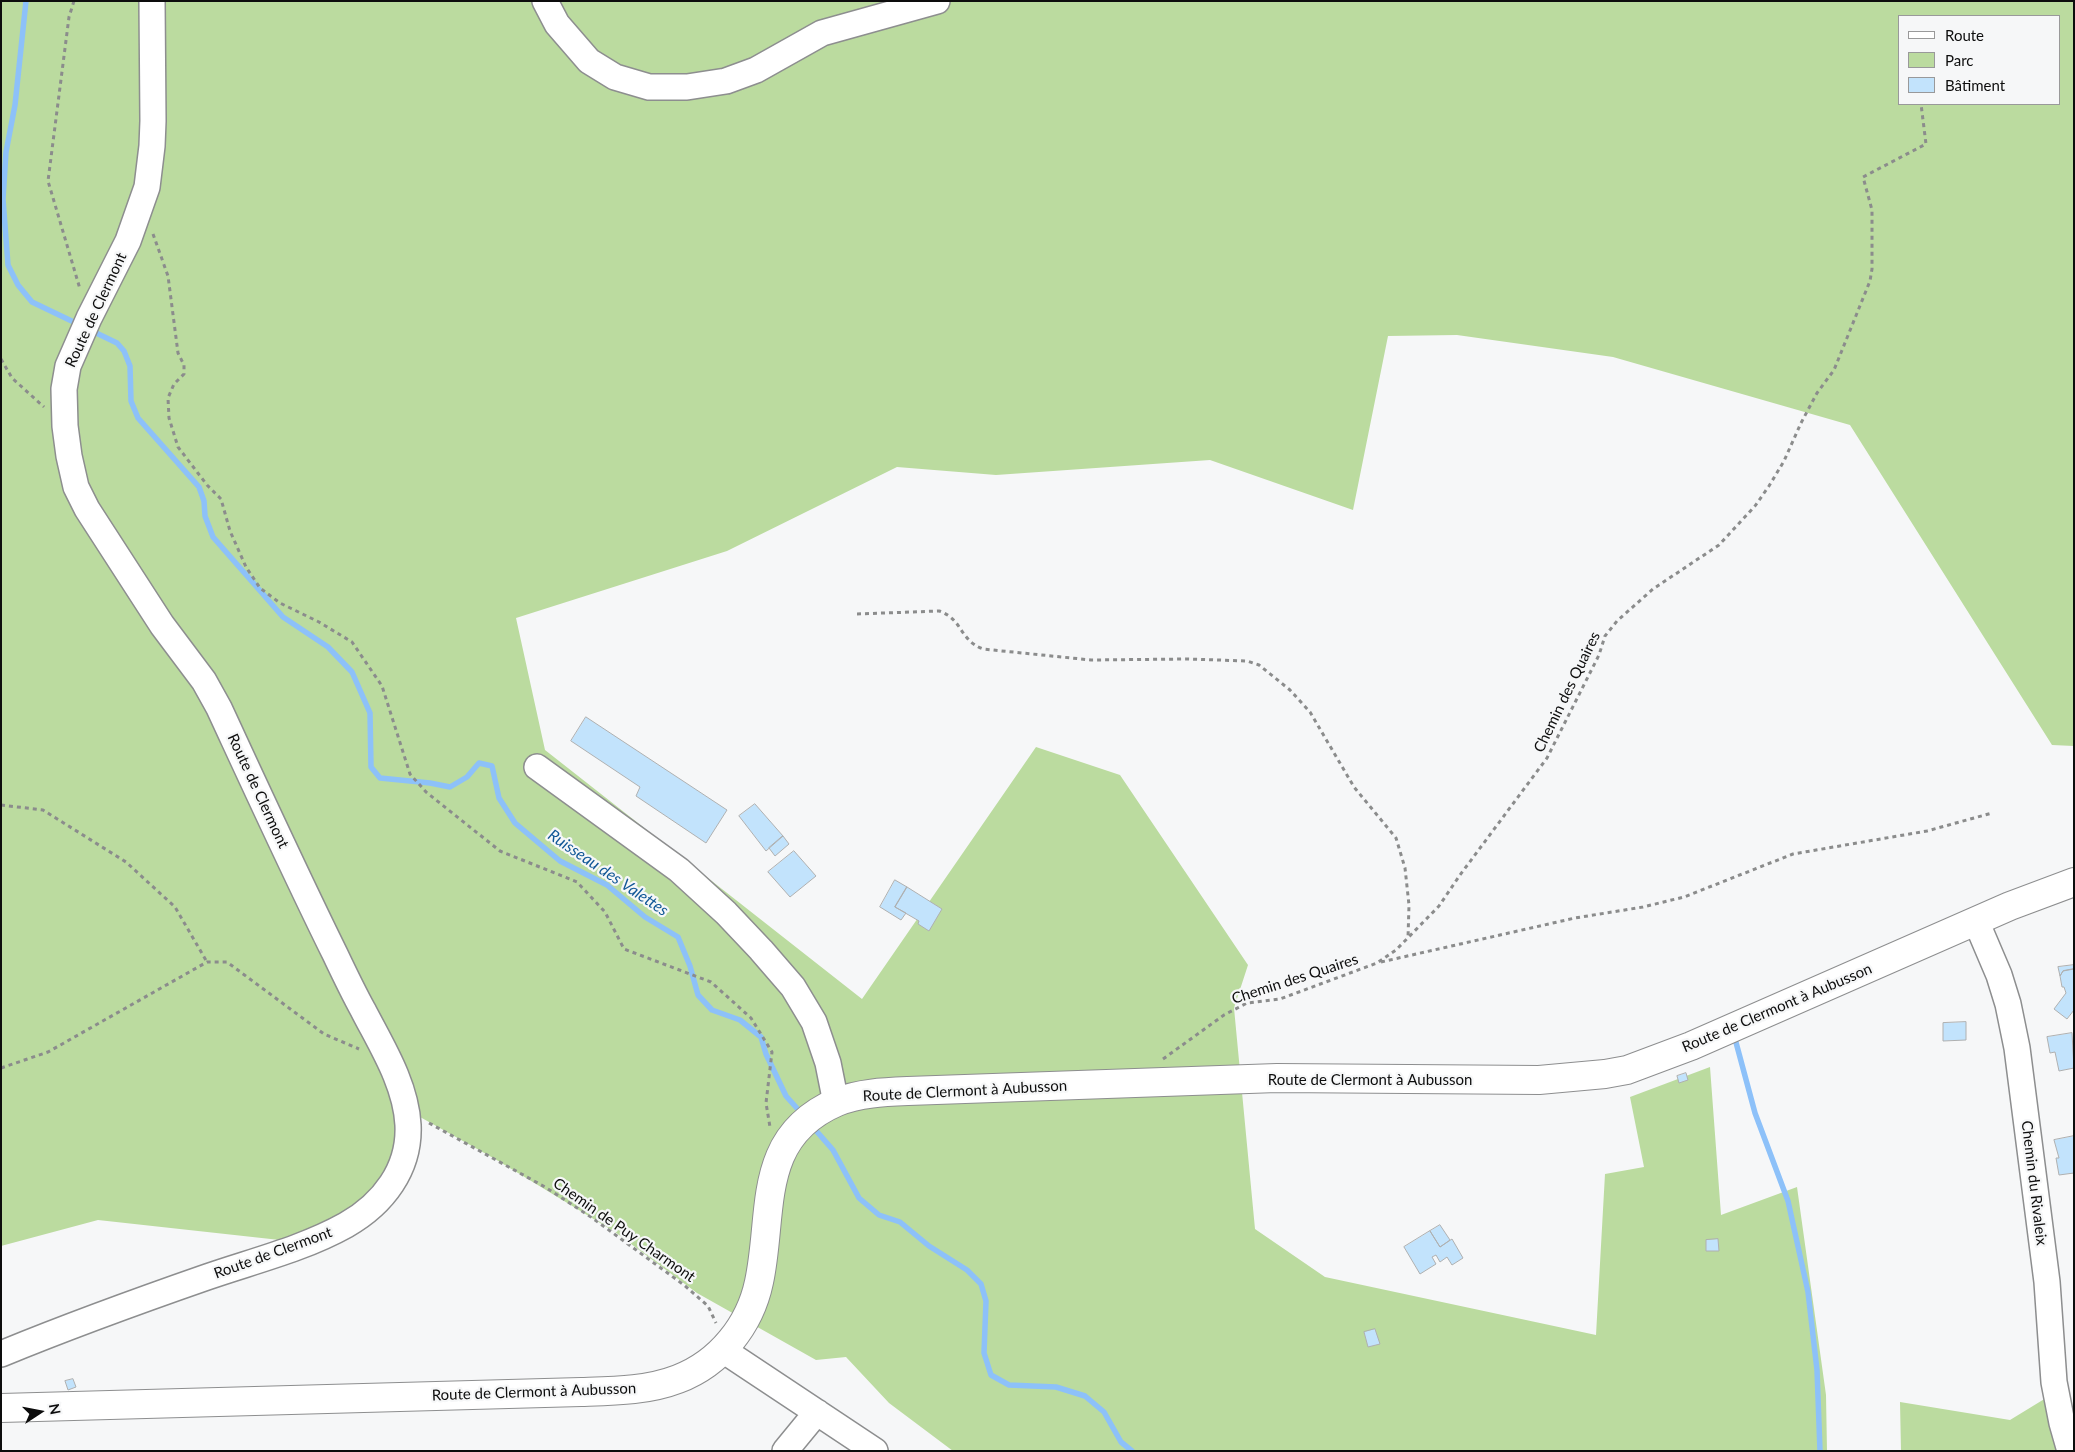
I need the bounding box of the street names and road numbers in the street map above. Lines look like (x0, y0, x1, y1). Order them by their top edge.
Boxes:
street label: Route de Clermont (62, 250, 130, 370)
street label: Chemin des Quaires (1530, 629, 1604, 755)
street label: Route de Clermont (224, 731, 292, 851)
street label: Chemin des Quaires (1229, 950, 1361, 1008)
street label: Route de Clermont à Aubusson (1679, 960, 1875, 1056)
street label: Route de Clermont à Aubusson (1268, 1071, 1472, 1089)
street label: Route de Clermont à Aubusson (862, 1077, 1068, 1105)
street label: Chemin du Rivaleix (2017, 1120, 2051, 1246)
street label: Chemin de Puy Charmont (550, 1174, 698, 1286)
street label: Route de Clermont (211, 1223, 335, 1283)
street label: Route de Clermont à Aubusson (431, 1379, 637, 1405)

